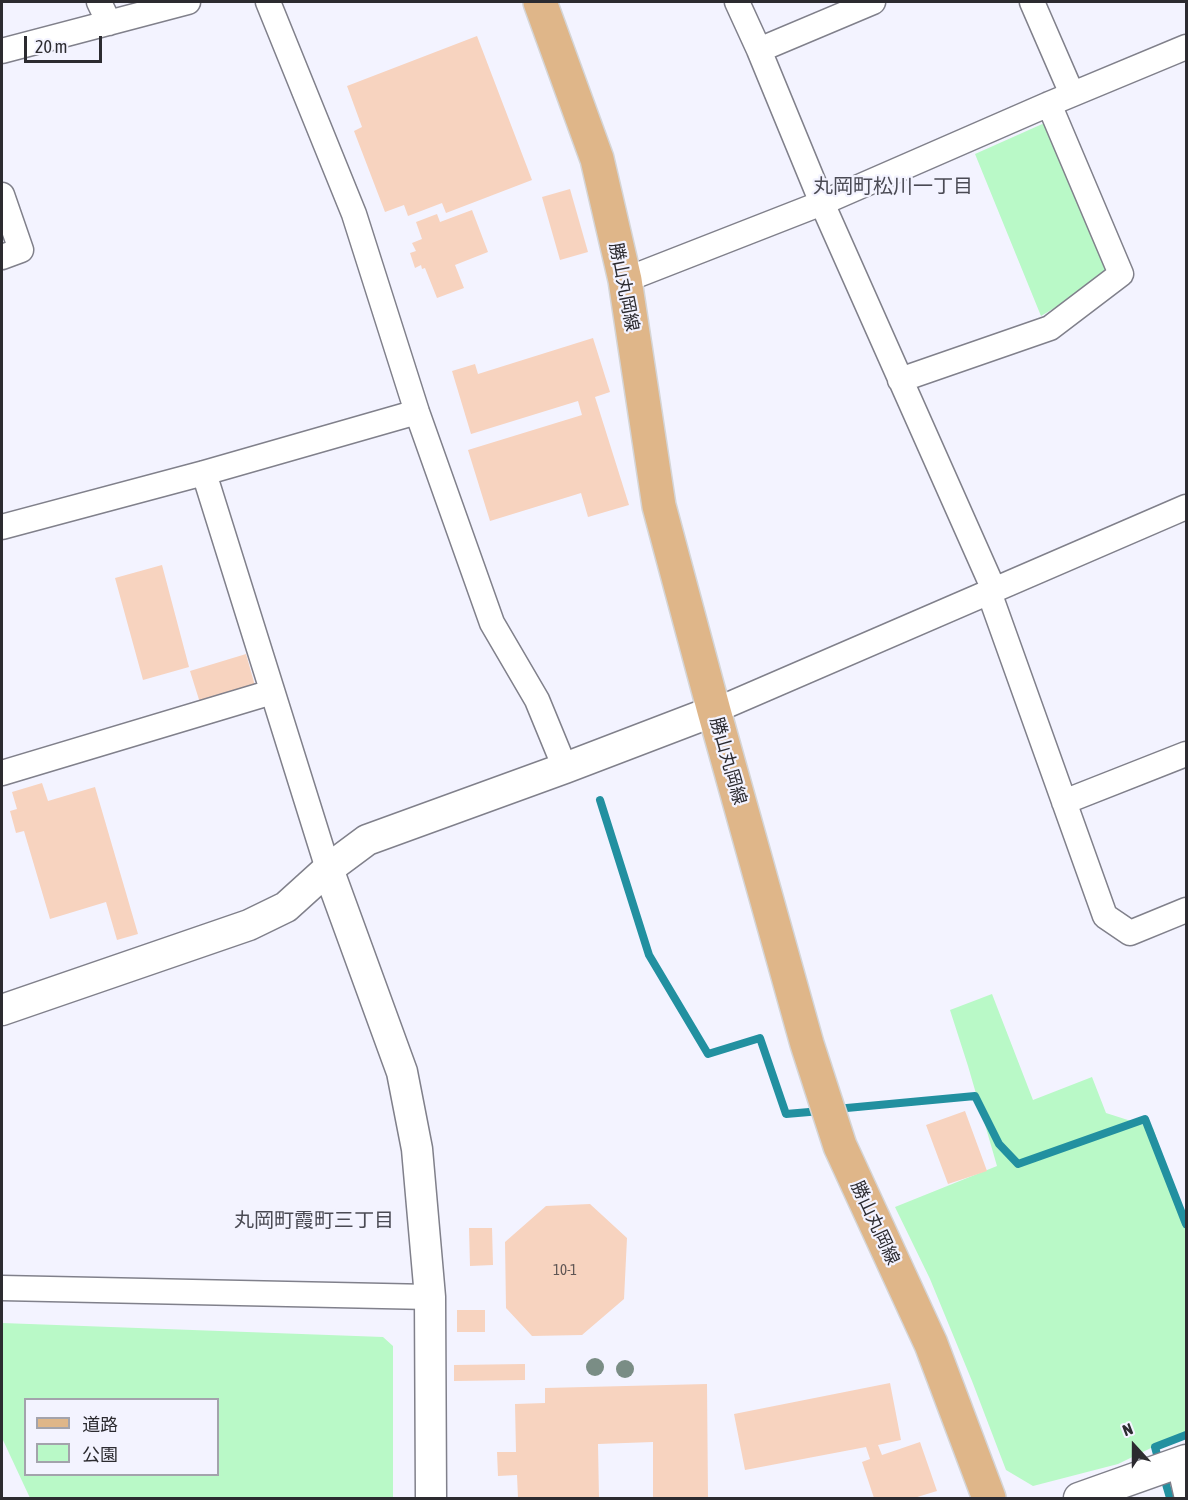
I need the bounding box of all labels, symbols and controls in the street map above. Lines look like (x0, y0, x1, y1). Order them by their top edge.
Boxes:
scale bar (27, 24, 105, 62)
text: 20 m (35, 36, 67, 57)
district label: 丸岡町松川一丁目 (813, 175, 973, 199)
street label: 勝山丸岡線 (605, 241, 643, 333)
street label: 勝山丸岡線 (705, 715, 751, 807)
street label: 勝山丸岡線 (846, 1178, 904, 1268)
district label: 丸岡町霞町三丁目 (234, 1209, 394, 1233)
house number: 10-1 (553, 1261, 577, 1279)
legend (24, 1398, 219, 1476)
text: 道路 (82, 1414, 118, 1435)
north arrow (1104, 1416, 1164, 1476)
text: N (1120, 1419, 1135, 1439)
text: 公園 (82, 1444, 118, 1465)

